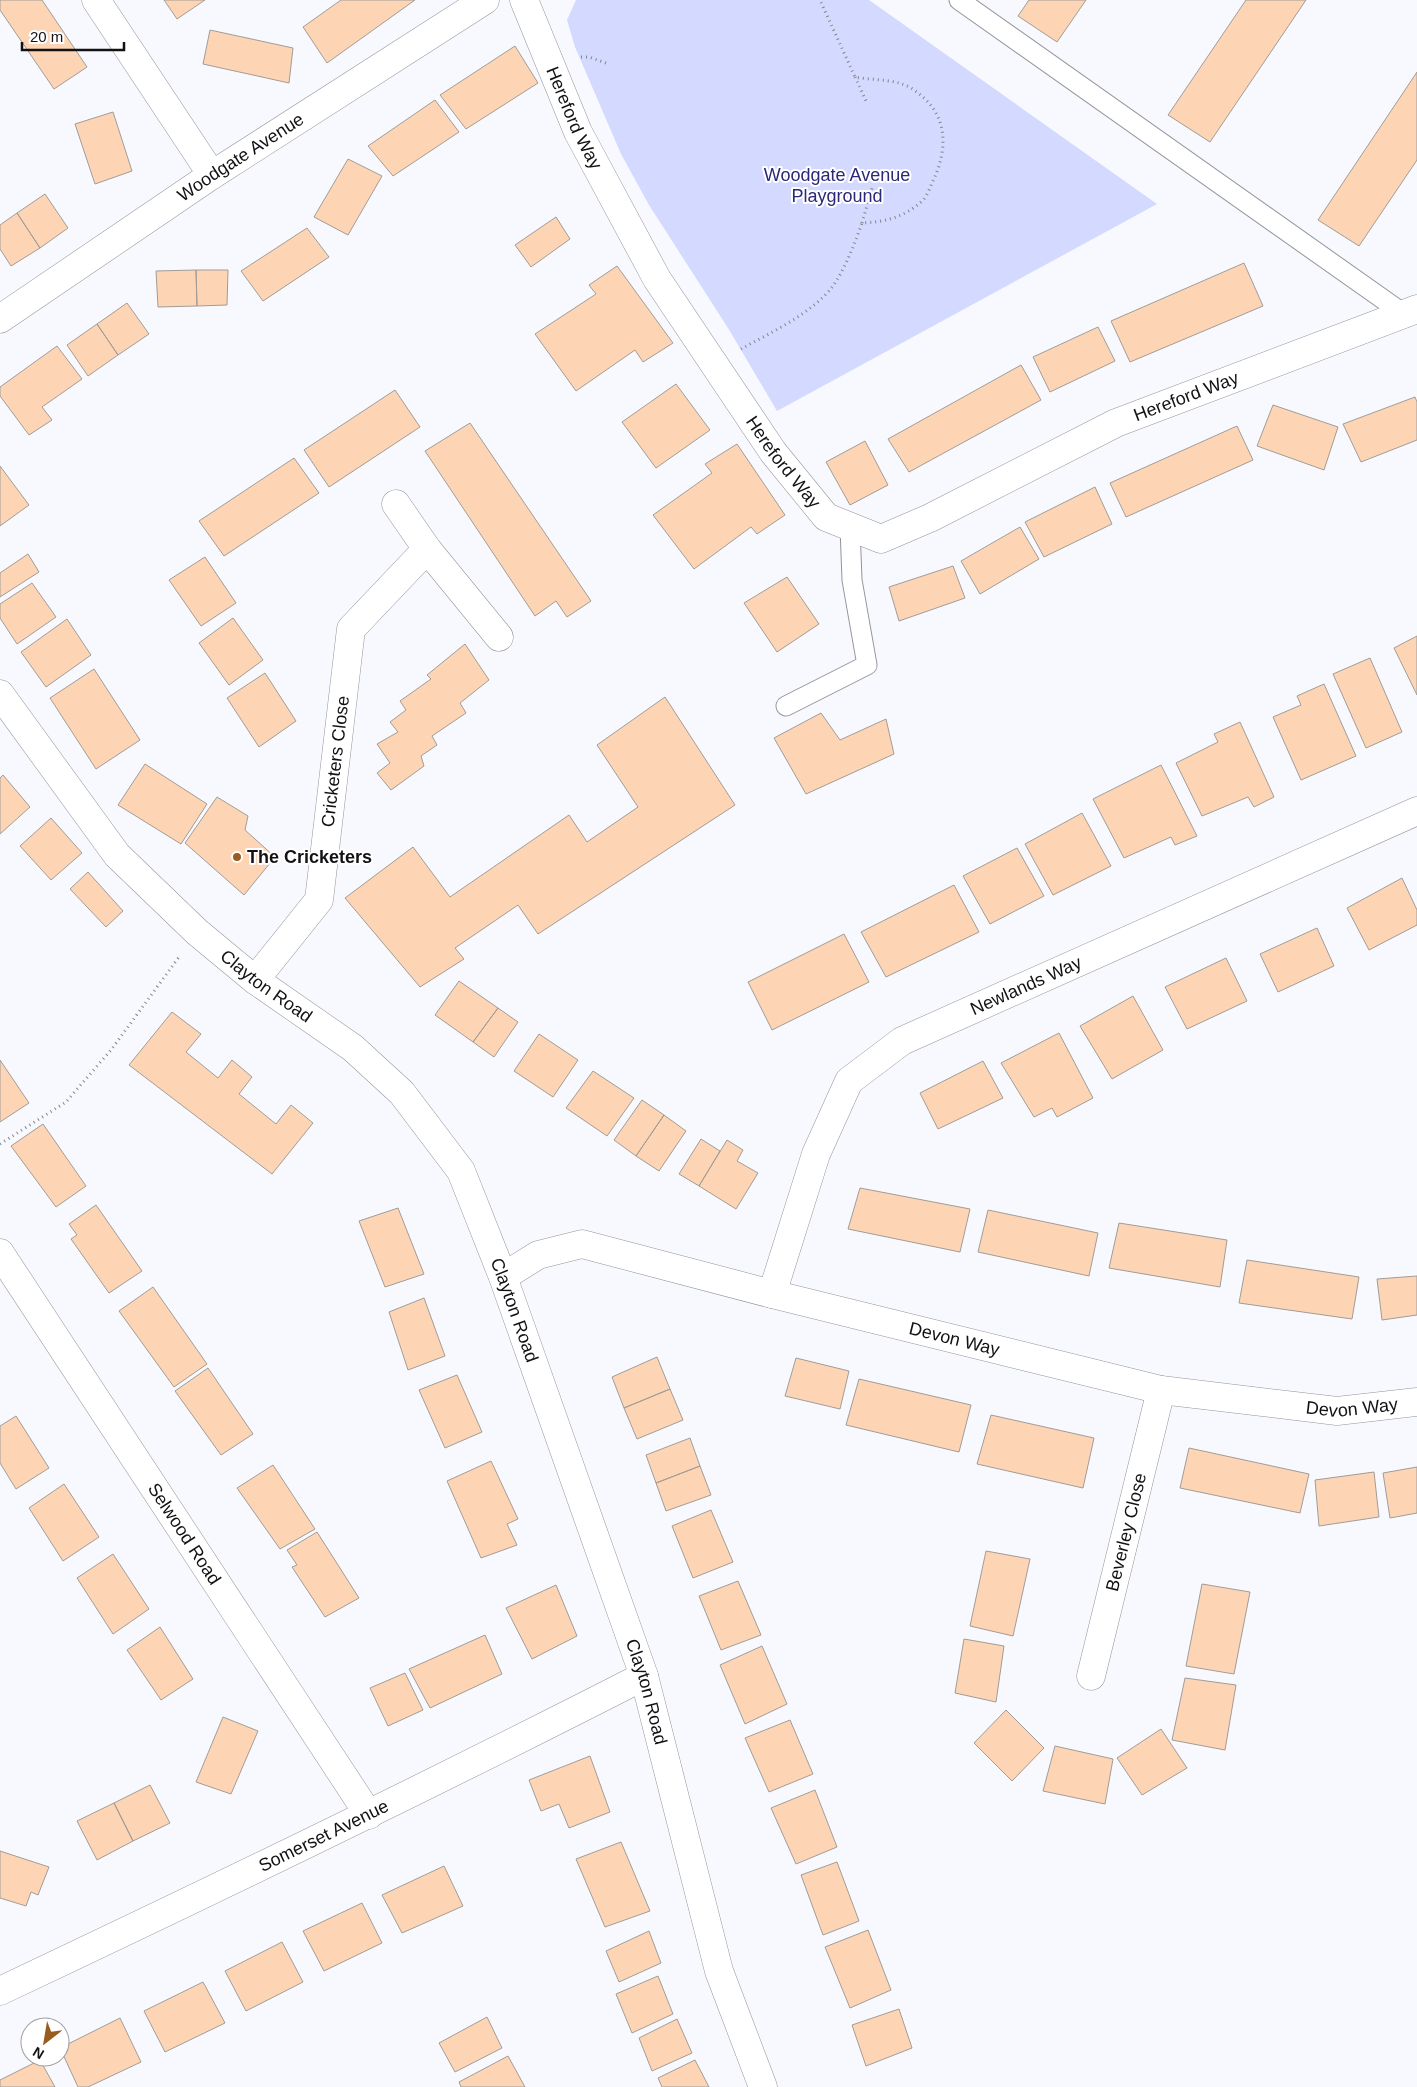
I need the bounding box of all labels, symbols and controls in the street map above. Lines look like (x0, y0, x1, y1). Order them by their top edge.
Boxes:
scale bar (22, 20, 125, 52)
text: 20 m (30, 28, 63, 45)
street label: Hereford Way (542, 64, 606, 172)
street label: Woodgate Avenue (174, 109, 307, 205)
park label: Woodgate Avenue Playground (764, 165, 910, 206)
street label: Hereford Way (1131, 368, 1241, 425)
street label: Hereford Way (742, 412, 825, 512)
street label: Cricketers Close (318, 695, 353, 828)
place label: The Cricketers (247, 847, 372, 867)
marker: The Cricketers (231, 851, 243, 863)
street label: Clayton Road (216, 946, 316, 1027)
street label: Newlands Way (967, 952, 1085, 1019)
street label: Clayton Road (487, 1255, 542, 1365)
street label: Devon Way (907, 1318, 1002, 1360)
street label: Devon Way (1305, 1394, 1399, 1421)
street label: Beverley Close (1102, 1471, 1150, 1593)
street label: Selwood Road (144, 1479, 225, 1588)
street label: Clayton Road (622, 1636, 671, 1747)
street label: Somerset Avenue (256, 1796, 392, 1876)
north arrow (20, 2017, 70, 2067)
text: N (30, 2044, 47, 2063)

